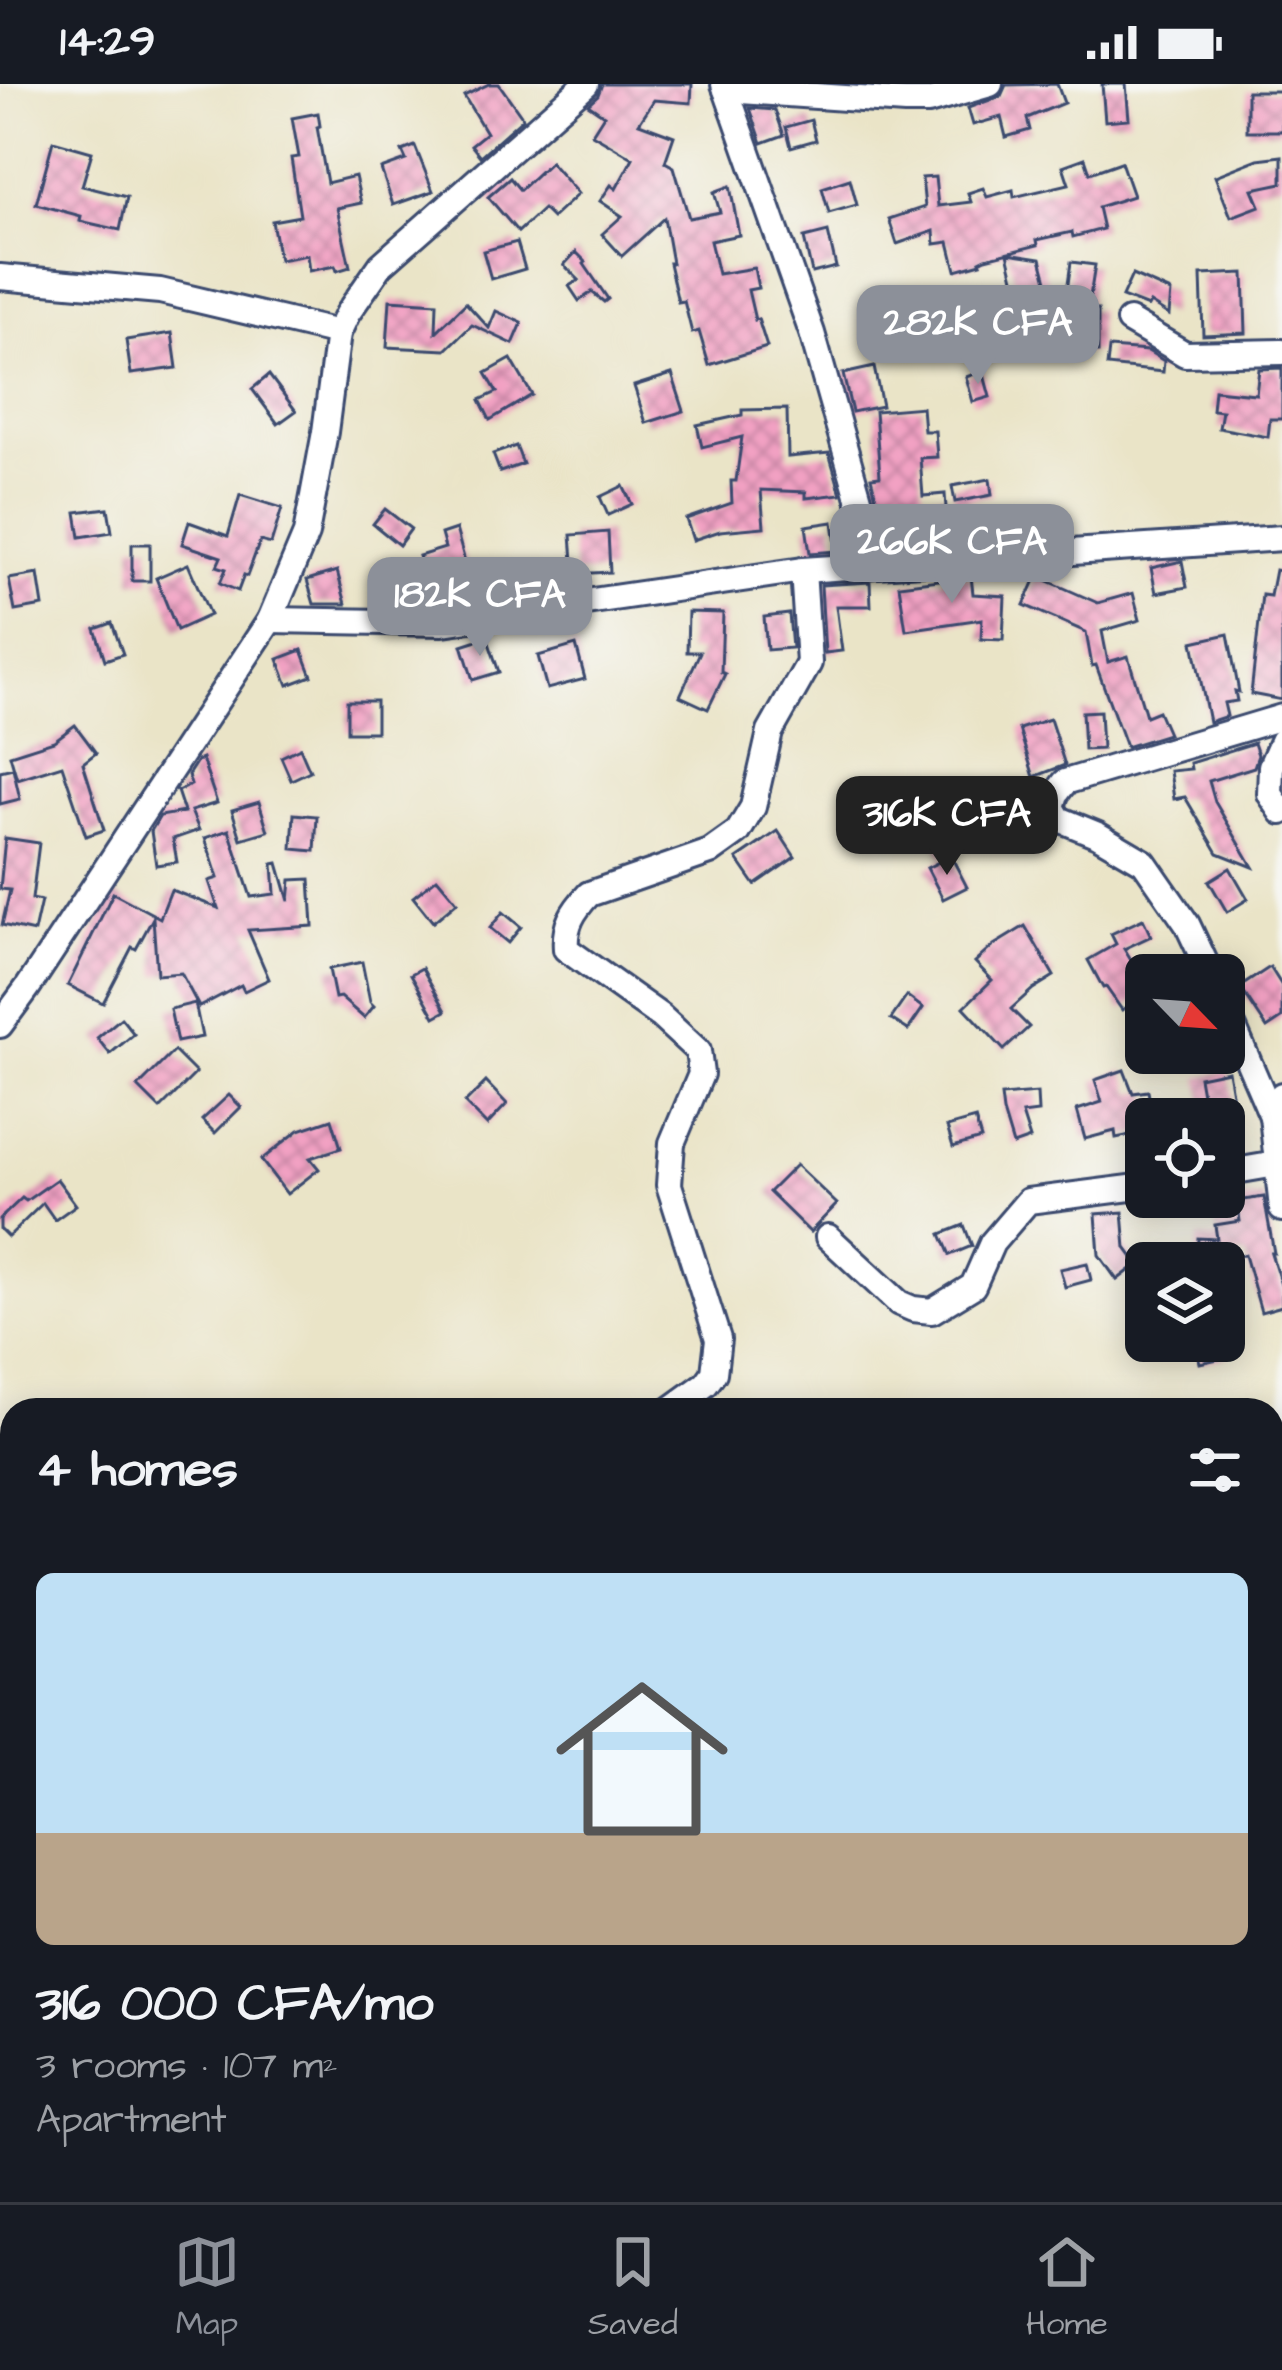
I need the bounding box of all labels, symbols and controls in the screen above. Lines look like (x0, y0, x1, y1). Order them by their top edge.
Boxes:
text: 14:29 (60, 11, 155, 73)
pin: 282K CFA (854, 285, 1102, 387)
text: 282K CFA (884, 297, 1072, 351)
pin: 266K CFA (828, 504, 1076, 606)
text: 266K CFA (857, 516, 1047, 570)
pin: 182K CFA (356, 557, 604, 659)
text: 182K CFA (394, 569, 566, 623)
pin: 316K CFA (823, 776, 1071, 878)
text: 316K CFA (863, 788, 1031, 842)
north arrow (1125, 954, 1245, 1074)
map controls (1125, 954, 1245, 1362)
button: locate (1125, 1098, 1245, 1218)
button: layers (1125, 1242, 1245, 1362)
text: 4 homes (36, 1435, 238, 1506)
icon: filters (1182, 1437, 1248, 1503)
icon: home (534, 1651, 750, 1867)
text: 316 000 CFA/mo (36, 1969, 434, 2040)
text: 3 rooms · 107 m² (36, 2040, 338, 2094)
text: Apartment (36, 2094, 227, 2148)
tab: Map (174, 2229, 240, 2347)
tab: Saved (588, 2229, 678, 2347)
tab: Home (1026, 2229, 1108, 2347)

